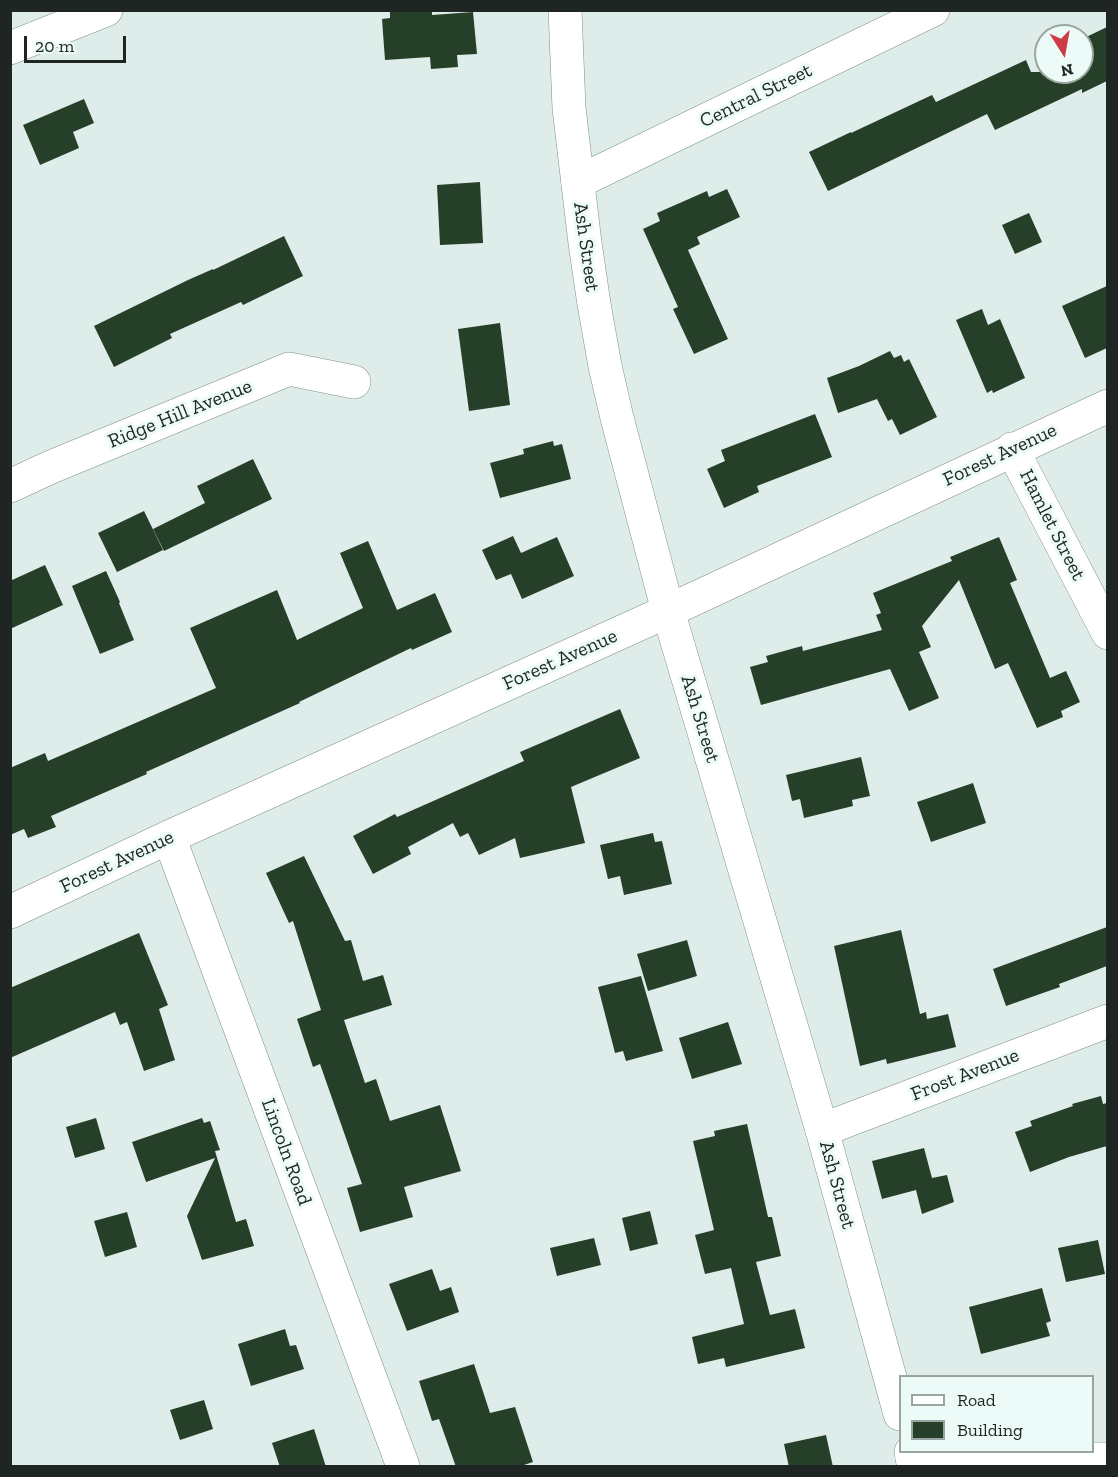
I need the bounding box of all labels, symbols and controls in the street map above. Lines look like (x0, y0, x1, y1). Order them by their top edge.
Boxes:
scale bar (27, 24, 129, 62)
north arrow (1034, 24, 1094, 84)
text: 20 m (35, 35, 74, 57)
street label: Central Street (696, 59, 816, 133)
text: N (1059, 60, 1075, 81)
street label: Ash Street (568, 201, 604, 293)
street label: Ridge Hill Avenue (105, 374, 255, 454)
street label: Forest Avenue (939, 418, 1061, 492)
street label: Hamlet Street (1014, 466, 1090, 584)
street label: Forest Avenue (499, 624, 621, 696)
street label: Ash Street (675, 672, 725, 766)
street label: Forest Avenue (56, 825, 178, 899)
street label: Frost Avenue (908, 1043, 1022, 1107)
street label: Lincoln Road (256, 1095, 316, 1209)
street label: Ash Street (814, 1138, 860, 1232)
legend (899, 1375, 1094, 1453)
text: Road (957, 1389, 996, 1411)
text: Building (957, 1419, 1023, 1441)

